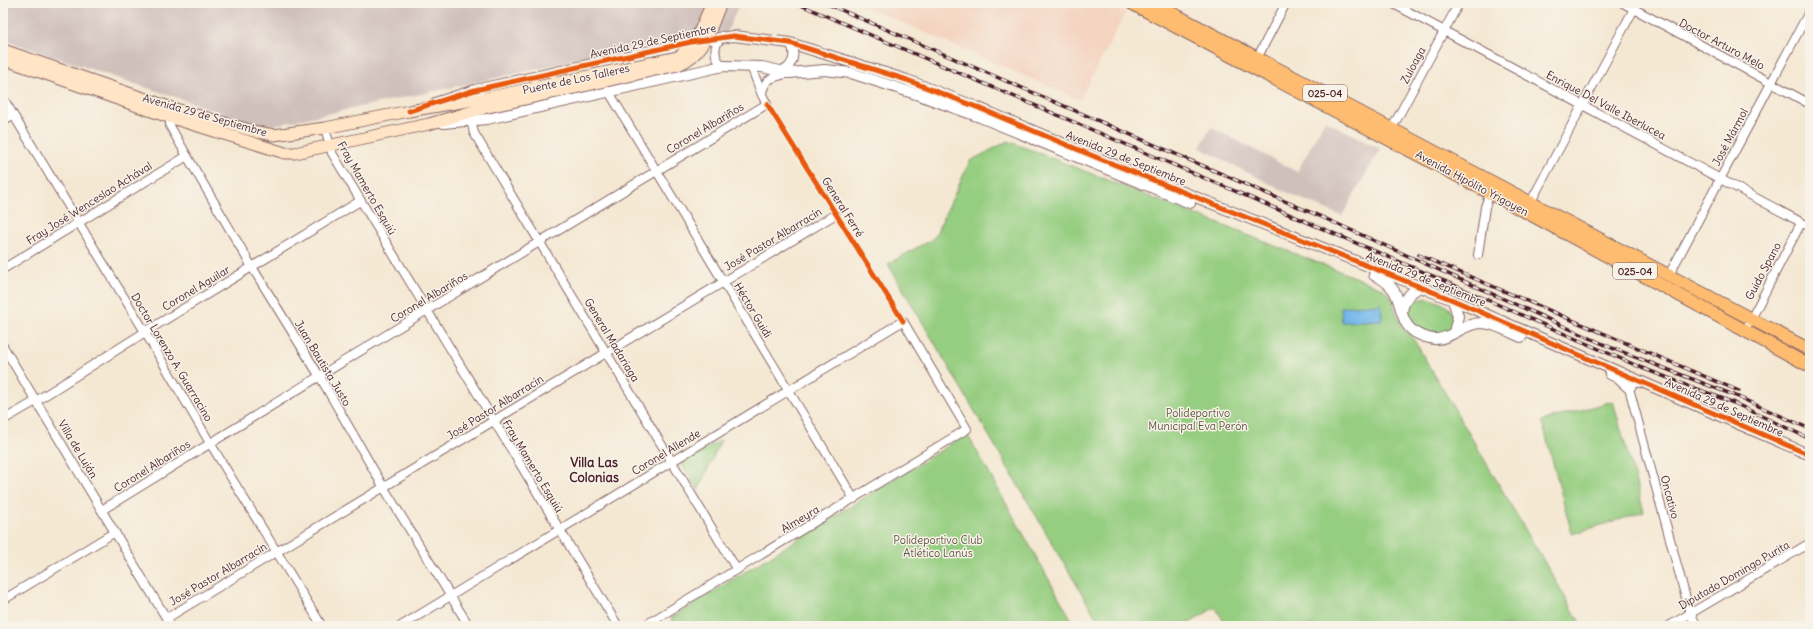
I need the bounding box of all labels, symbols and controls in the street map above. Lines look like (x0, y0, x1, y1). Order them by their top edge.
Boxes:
street label: Doctor Arturo Melo (1677, 16, 1767, 72)
street label: Avenida 29 de Septiembre (589, 21, 717, 61)
street label: Zuloaga (1397, 44, 1429, 86)
street label: Puente de Los Talleres (521, 61, 631, 97)
street label: Enrique Del Valle Iberlucea (1544, 67, 1668, 143)
road number: 025-04 (1303, 85, 1347, 101)
street label: Avenida 29 de Septiembre (141, 91, 269, 139)
street label: Coronel Albariños (664, 99, 746, 157)
street label: José Mármol (1709, 106, 1751, 168)
street label: Avenida 29 de Septiembre (1064, 127, 1188, 189)
street label: Fray Mamerto Esquiú (334, 139, 400, 238)
street label: Avenida Hipólito Yrigoyen (1413, 147, 1531, 219)
street label: Fray José Wenceslao Achával (24, 158, 154, 248)
street label: General Ferré (819, 174, 867, 240)
street label: José Pastor Albarracín (722, 204, 824, 274)
street label: Guido Spano (1742, 240, 1784, 302)
street label: Avenida 29 de Septiembre (1364, 248, 1488, 310)
street label: Coronel Aguilar (160, 262, 233, 314)
road number: 025-04 (1613, 263, 1657, 279)
street label: Coronel Albariños (388, 268, 470, 326)
street label: Héctor Guidi (731, 280, 775, 340)
street label: Doctor Lorenzo A. Guarracino (128, 290, 216, 424)
street label: General Madariaga (581, 296, 643, 384)
street label: Juan Bautista Justo (292, 317, 354, 409)
street label: José Pastor Albarracín (444, 372, 546, 442)
street label: Avenida 29 de Septiembre (1662, 374, 1786, 440)
park label: Polideportivo Municipal Eva Perón (1148, 406, 1248, 433)
street label: Villa de Luján (55, 417, 101, 481)
street label: Fray Mamerto Esquiú (500, 417, 567, 515)
street label: Coronel Allende (629, 426, 703, 478)
street label: Coronel Albariños (111, 437, 193, 495)
district label: Villa Las Colonias (569, 454, 619, 486)
street label: Oncativo (1657, 474, 1683, 520)
street label: Almeyra (778, 502, 822, 536)
park label: Polideportivo Club Atlético Lanús (893, 533, 983, 560)
street label: Diputado Domingo Purita (1676, 538, 1792, 612)
street label: José Pastor Albarracín (167, 539, 269, 609)

